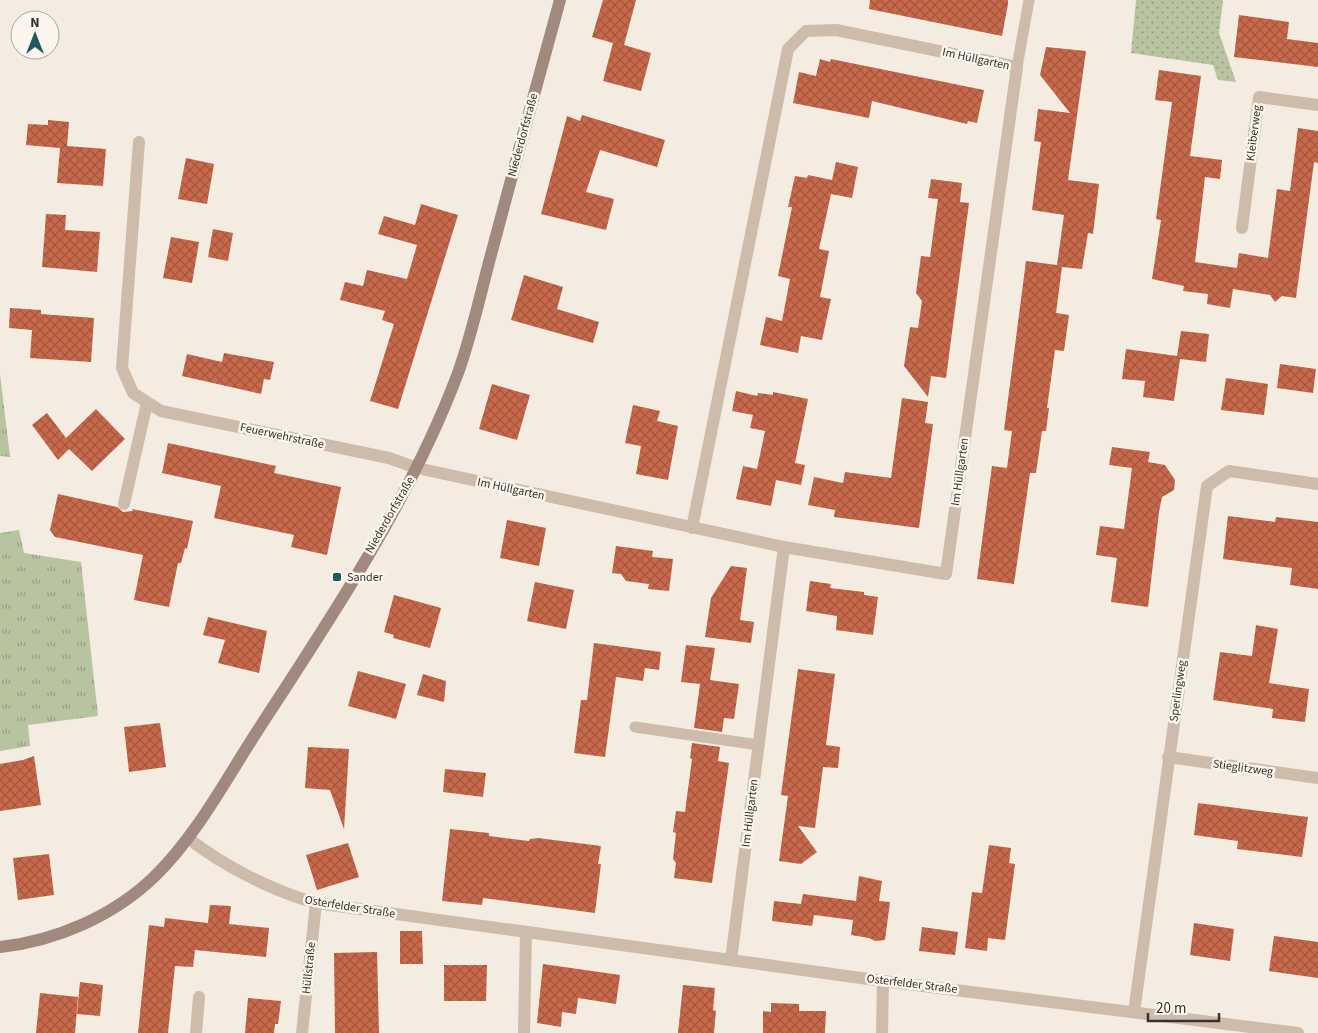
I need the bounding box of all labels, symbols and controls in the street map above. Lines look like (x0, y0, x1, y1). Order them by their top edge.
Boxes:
north arrow (10, 10, 60, 60)
text: N (30, 13, 40, 33)
street label: Im Hüllgarten (941, 44, 1011, 74)
street label: Niederdorfstraße (504, 91, 542, 179)
street label: Kleiberweg (1242, 104, 1266, 162)
street label: Feuerwehrstraße (238, 419, 326, 453)
street label: Im Hüllgarten (947, 437, 973, 507)
street label: Niederdorfstraße (361, 474, 419, 556)
street label: Im Hüllgarten (476, 474, 546, 504)
place label: Sander (347, 569, 384, 586)
marker: Sander (331, 571, 343, 583)
street label: Sperlingweg (1165, 659, 1191, 723)
street label: Stieglitzweg (1212, 755, 1274, 781)
street label: Im Hüllgarten (737, 778, 763, 848)
street label: Osterfelder Straße (304, 891, 396, 923)
street label: Hüllstraße (298, 941, 320, 995)
street label: Osterfelder Straße (866, 970, 958, 998)
scale bar (1148, 990, 1219, 1022)
text: 20 m (1156, 998, 1186, 1019)

